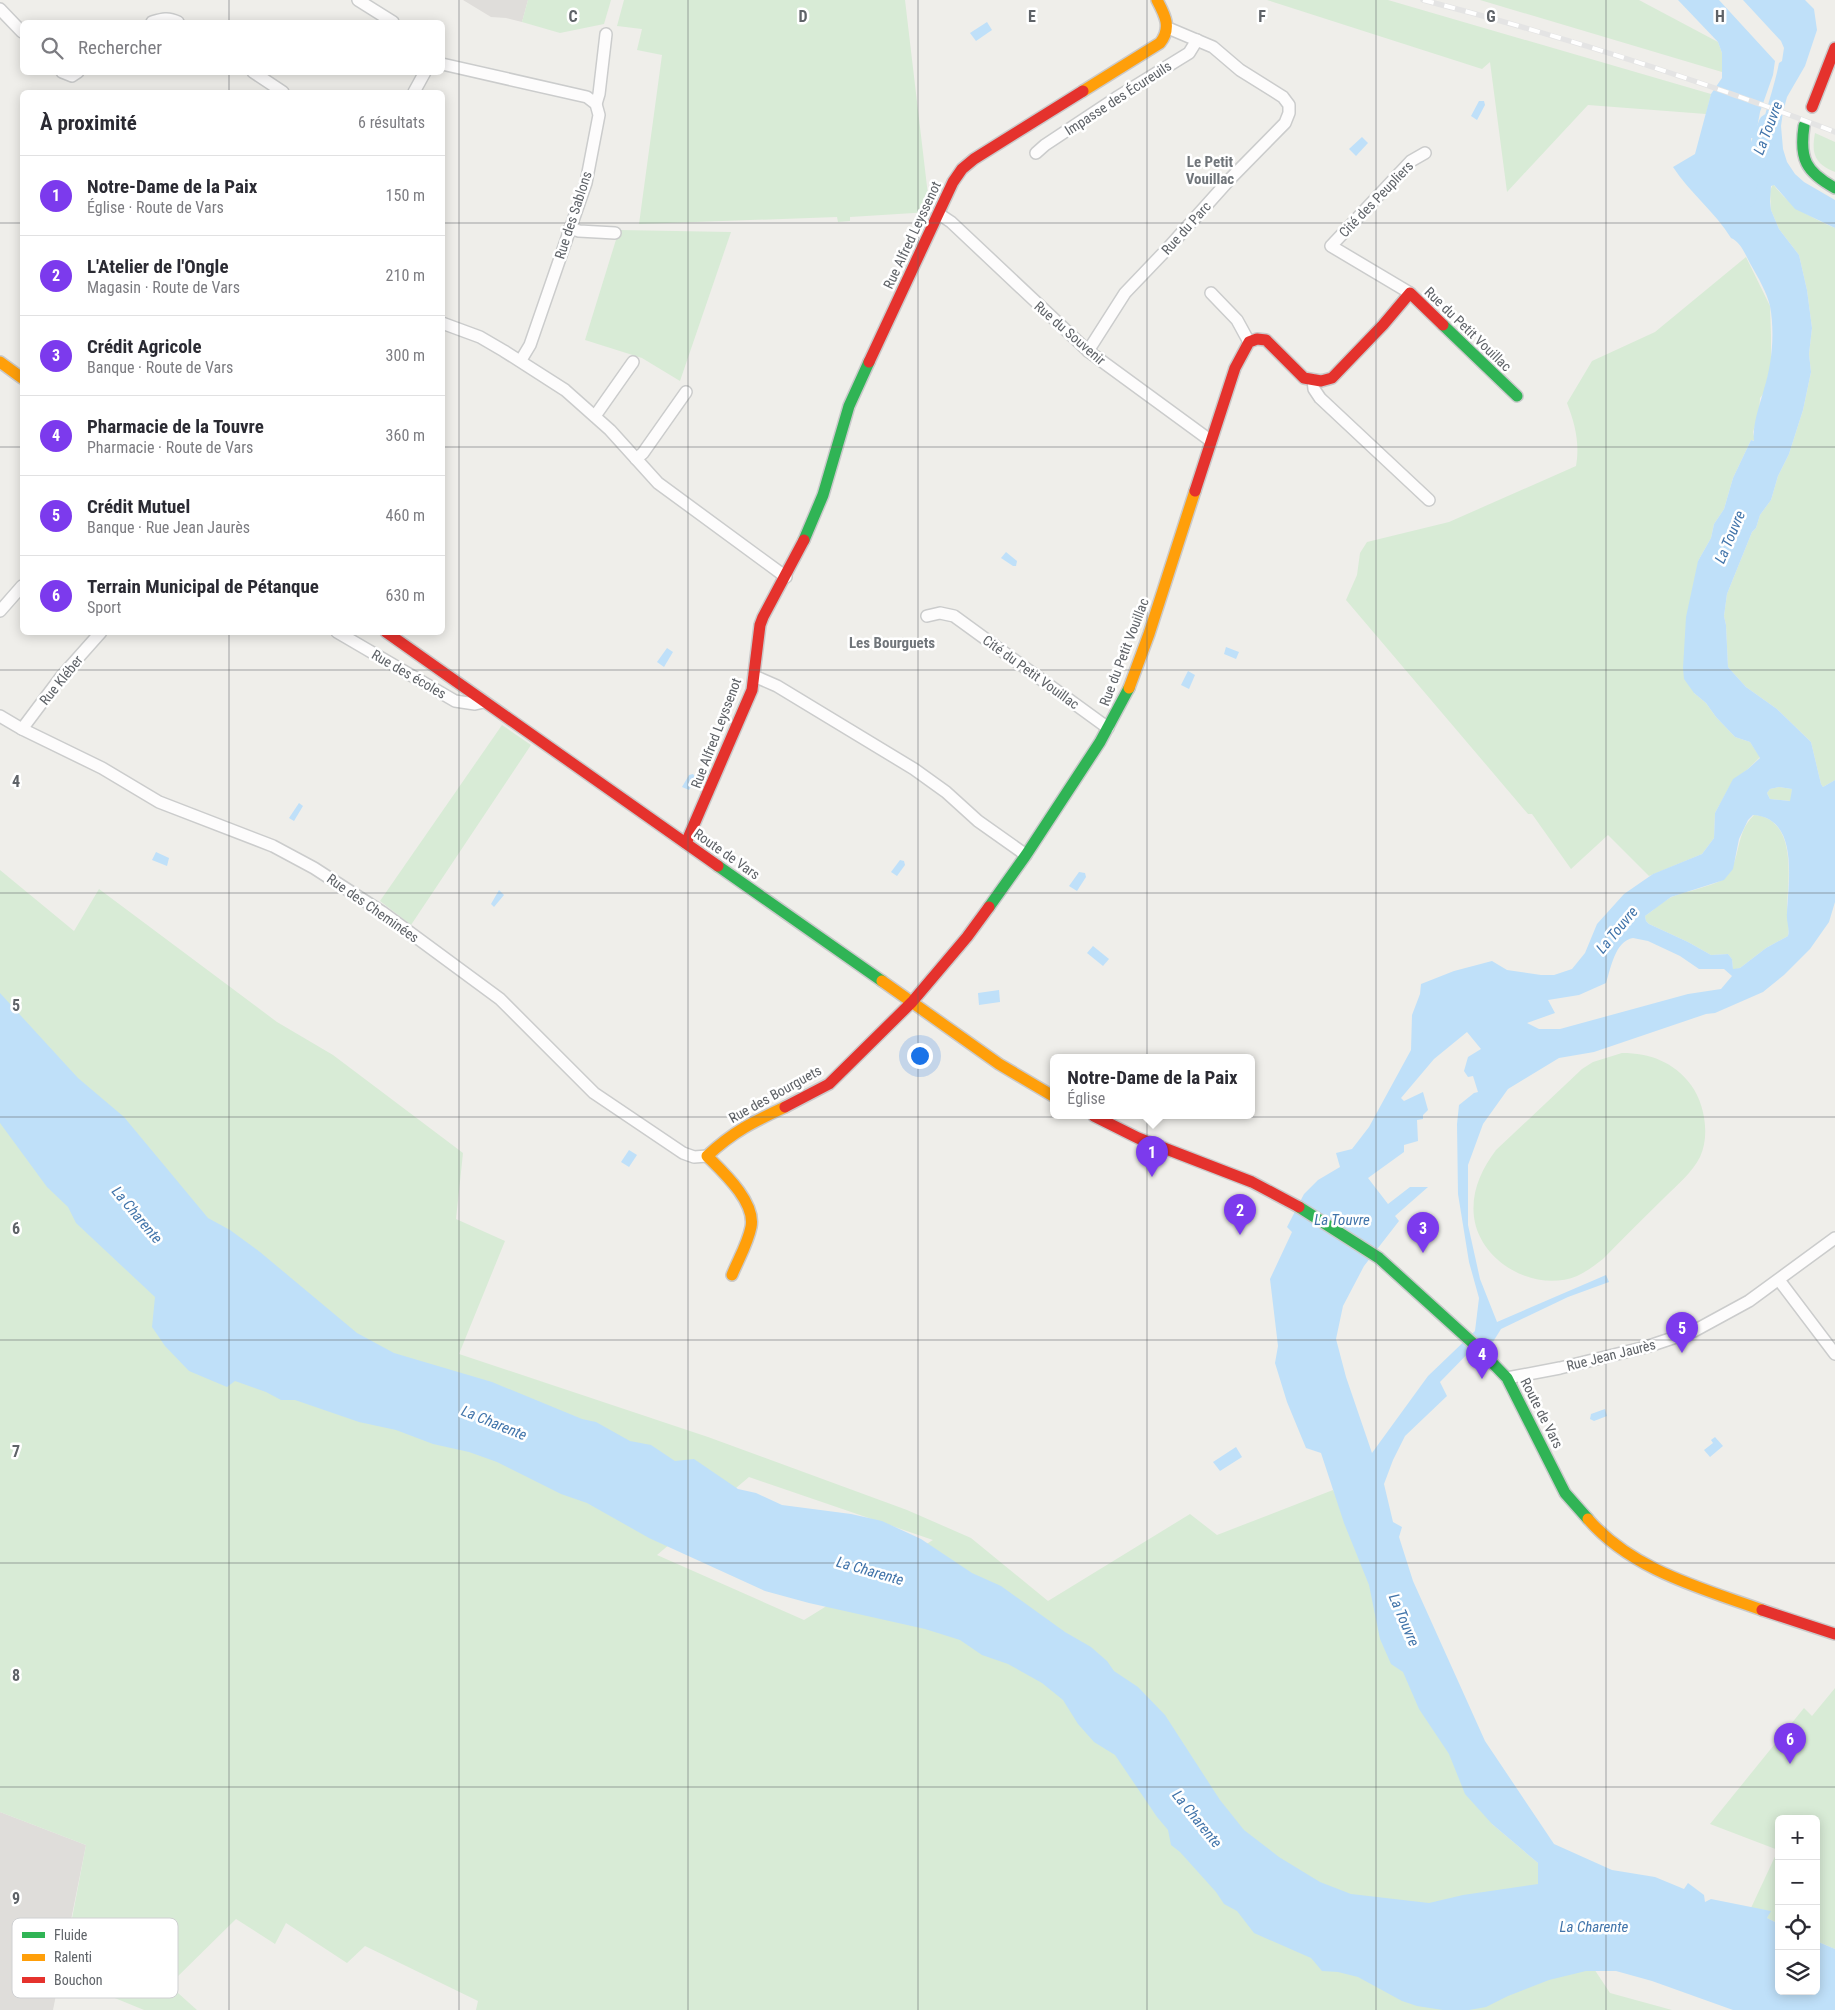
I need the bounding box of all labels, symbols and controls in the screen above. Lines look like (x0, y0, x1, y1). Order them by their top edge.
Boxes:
text: C (568, 7, 578, 26)
text: D (798, 7, 808, 26)
text: E (1028, 7, 1036, 26)
text: F (1258, 7, 1266, 26)
text: G (1486, 7, 1496, 26)
text: H (1715, 7, 1725, 26)
search box (20, 20, 445, 75)
icon: search (38, 34, 66, 62)
text: Rechercher (78, 36, 162, 59)
street label: Impasse des Écureuils (1061, 57, 1174, 138)
water label: La Touvre (1750, 99, 1786, 157)
text: À proximité (40, 111, 137, 135)
text: 6 résultats (358, 113, 425, 132)
district label: Le Petit Vouillac (1186, 153, 1234, 188)
street label: Cité des Peupliers (1336, 158, 1416, 240)
street label: Rue des Sablons (551, 169, 595, 261)
text: Notre-Dame de la Paix (87, 175, 257, 198)
street label: Rue Alfred Leyssenot (880, 179, 944, 291)
text: 1 (52, 186, 60, 205)
text: 150 m (386, 186, 425, 205)
text: Église · Route de Vars (87, 198, 224, 217)
street label: Rue du Parc (1158, 198, 1214, 258)
text: L'Atelier de l'Ongle (87, 255, 229, 278)
text: 2 (52, 266, 60, 285)
text: 210 m (386, 266, 425, 285)
text: Magasin · Route de Vars (87, 278, 240, 297)
street label: Rue du Petit Vouillac (1421, 284, 1515, 374)
street label: Rue du Souvenir (1031, 298, 1109, 368)
text: Crédit Agricole (87, 335, 202, 358)
text: 3 (52, 346, 60, 365)
text: 300 m (386, 346, 425, 365)
text: Banque · Route de Vars (87, 358, 233, 377)
text: Pharmacie de la Touvre (87, 415, 264, 438)
text: 4 (52, 426, 60, 445)
text: 360 m (386, 426, 425, 445)
text: Pharmacie · Route de Vars (87, 438, 253, 457)
text: Crédit Mutuel (87, 495, 190, 518)
text: 5 (52, 506, 60, 525)
text: 460 m (386, 506, 425, 525)
water label: La Touvre (1711, 508, 1749, 566)
text: Banque · Rue Jean Jaurès (87, 518, 250, 537)
text: Terrain Municipal de Pétanque (87, 575, 319, 598)
text: 6 (52, 586, 60, 605)
text: 630 m (386, 586, 425, 605)
street label: Rue du Petit Vouillac (1096, 596, 1152, 708)
text: Sport (87, 598, 121, 617)
street label: Cité du Petit Vouillac (980, 632, 1082, 712)
district label: Les Bourguets (849, 634, 935, 652)
street label: Rue des écoles (369, 646, 449, 702)
street label: Rue Kléber (36, 652, 86, 708)
street label: Rue Alfred Leyssenot (688, 676, 744, 790)
text: 4 (12, 772, 20, 791)
street label: Route de Vars (691, 825, 763, 883)
street label: Rue des Cheminées (324, 870, 422, 946)
water label: La Touvre (1592, 903, 1642, 957)
text: 5 (12, 996, 20, 1015)
your location (907, 1043, 933, 1069)
popup (1050, 1054, 1255, 1119)
street label: Rue des Bourguets (726, 1062, 824, 1126)
text: Notre-Dame de la Paix (1067, 1066, 1238, 1089)
text: Église (1067, 1089, 1105, 1108)
pin: 1 (1136, 1136, 1168, 1177)
water label: La Charente (108, 1183, 166, 1247)
pin: 2 (1224, 1194, 1256, 1235)
water label: La Touvre (1314, 1211, 1370, 1229)
pin: 3 (1407, 1212, 1439, 1253)
text: 6 (12, 1219, 20, 1238)
pin: 5 (1666, 1312, 1698, 1353)
street label: Rue Jean Jaurès (1565, 1336, 1657, 1374)
pin: 4 (1466, 1338, 1498, 1379)
street label: Route de Vars (1517, 1375, 1567, 1451)
water label: La Charente (459, 1402, 529, 1444)
text: 7 (12, 1442, 20, 1461)
water label: La Charente (834, 1553, 906, 1589)
water label: La Touvre (1385, 1591, 1423, 1649)
text: 8 (12, 1666, 20, 1685)
pin: 6 (1774, 1723, 1806, 1764)
water label: La Charente (1168, 1787, 1226, 1852)
map controls (1775, 1815, 1820, 1995)
button: + (1775, 1815, 1820, 1860)
button: − (1775, 1860, 1820, 1905)
text: 9 (12, 1889, 20, 1908)
button: locate (1775, 1905, 1820, 1950)
legend (12, 1918, 178, 1998)
water label: La Charente (1560, 1918, 1629, 1936)
text: Fluide (54, 1927, 88, 1943)
text: Ralenti (54, 1949, 92, 1965)
button: layers (1775, 1950, 1820, 1995)
text: Bouchon (54, 1972, 102, 1988)

